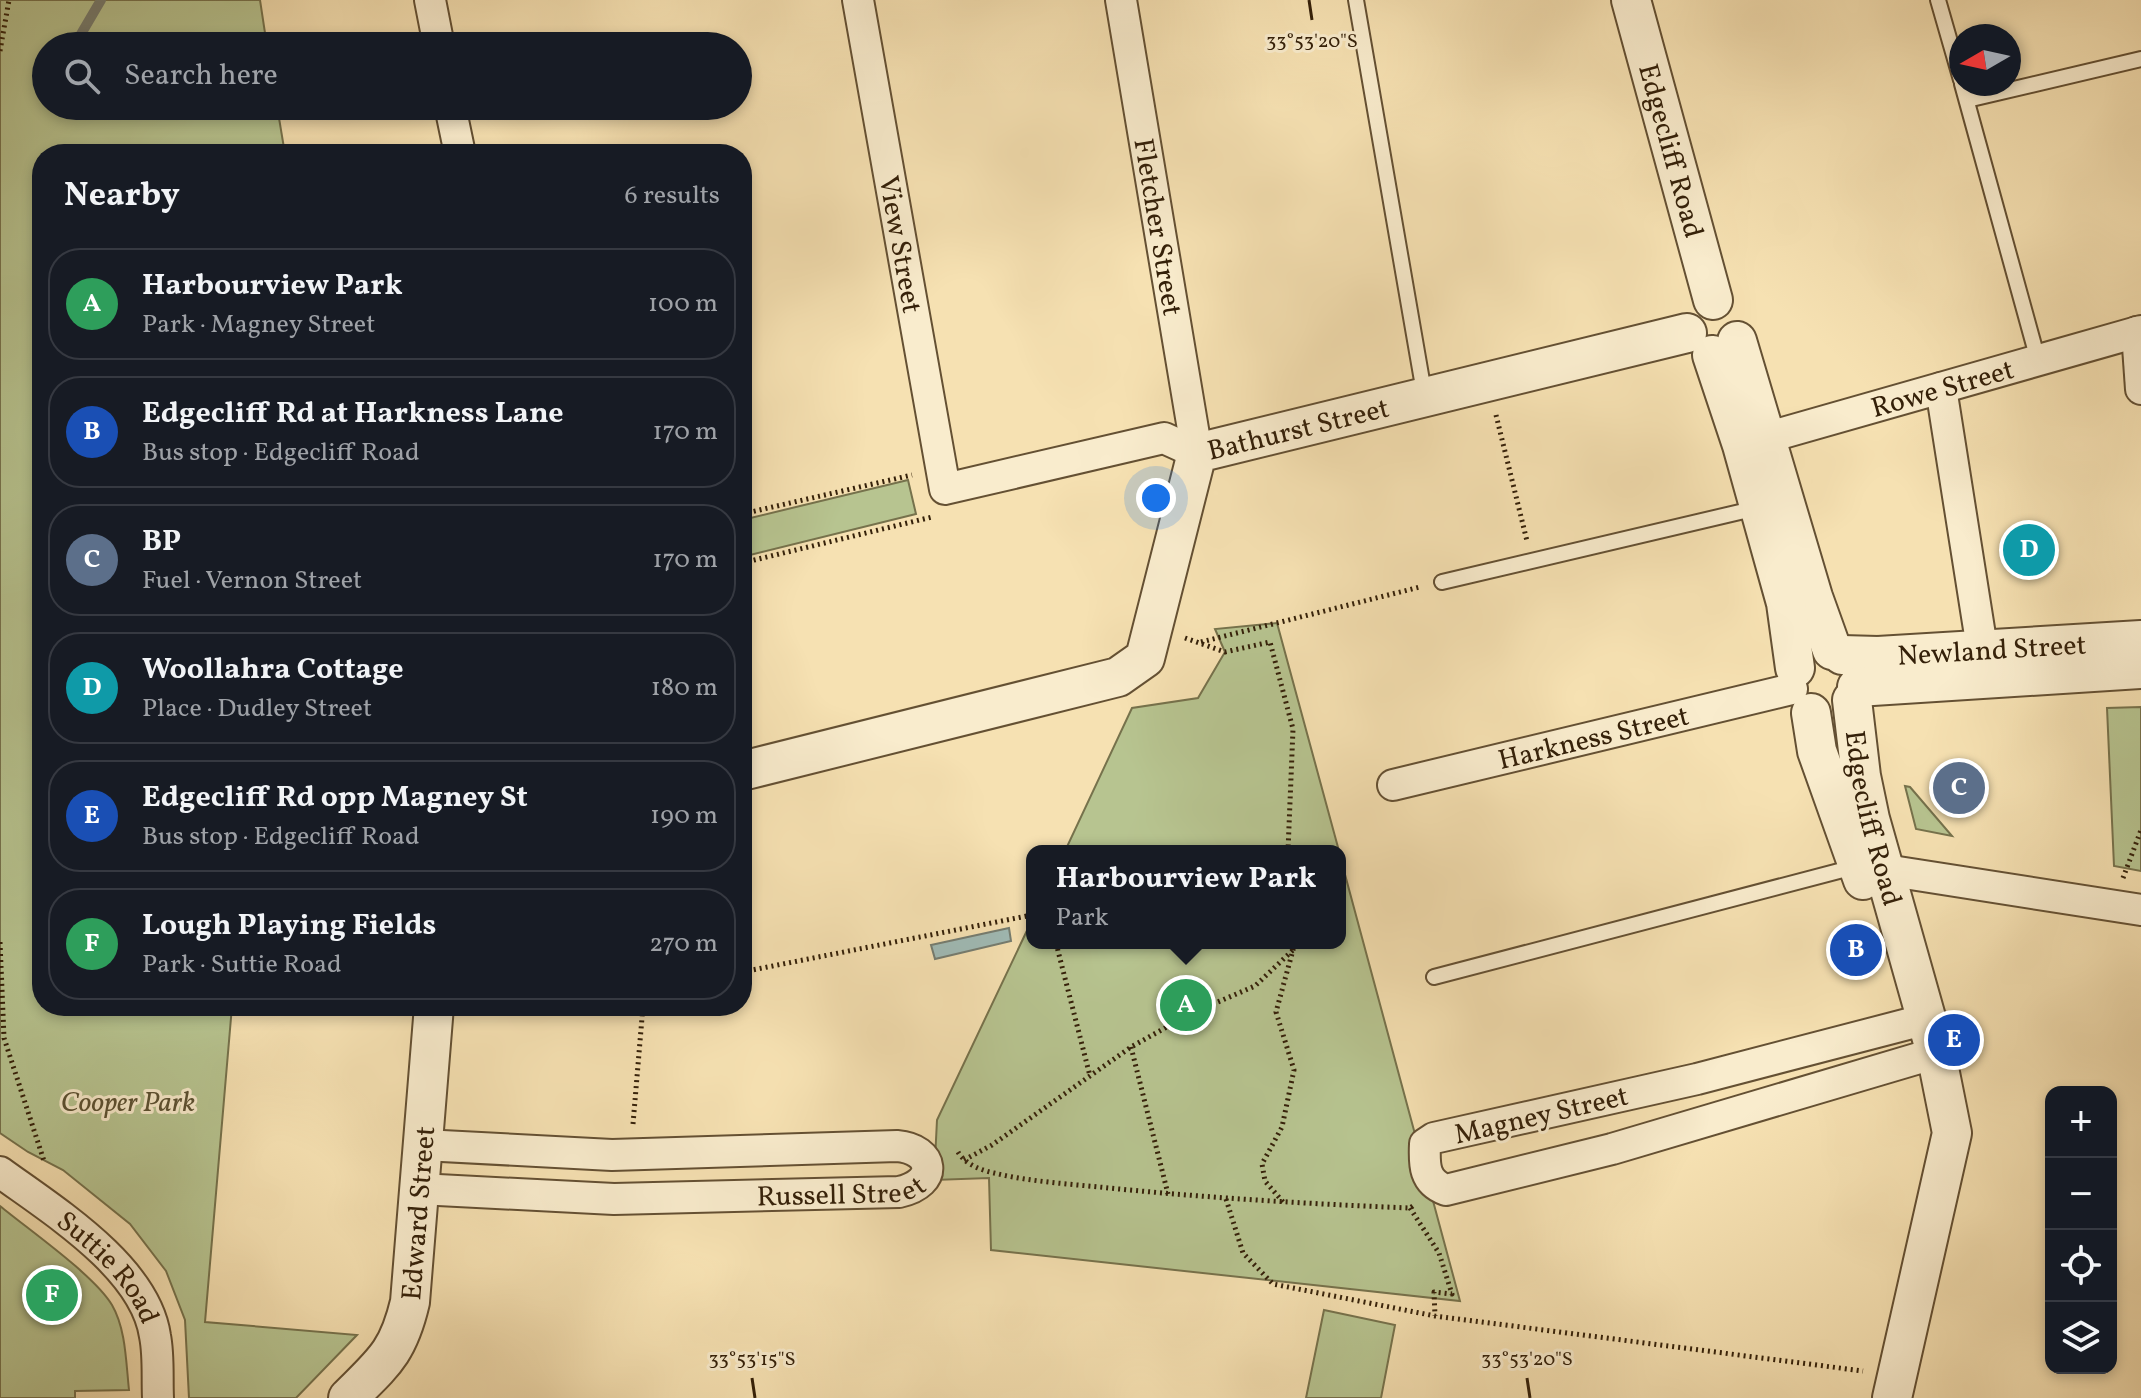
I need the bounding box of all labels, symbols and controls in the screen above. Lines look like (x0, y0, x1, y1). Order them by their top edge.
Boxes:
north arrow (1949, 24, 2021, 96)
text: 33°53'20"S (1266, 28, 1358, 56)
search box (32, 32, 752, 120)
icon: search (60, 54, 104, 98)
text: Search here (124, 55, 278, 97)
street label: Edgecliff Road (1627, 60, 1712, 243)
street label: Fletcher Street (1123, 135, 1191, 319)
text: Nearby (64, 173, 180, 220)
street label: View Street (868, 173, 930, 317)
text: 6 results (625, 178, 720, 214)
text: Harbourview Park (142, 265, 403, 307)
text: A (83, 286, 101, 322)
text: 100 m (648, 286, 718, 322)
text: Park · Magney Street (142, 307, 375, 343)
street label: Rowe Street (1867, 351, 2019, 429)
street label: Bathurst Street (1204, 390, 1393, 472)
text: Edgecliff Rd at Harkness Lane (142, 393, 564, 435)
text: B (83, 414, 101, 450)
text: 170 m (653, 414, 718, 450)
text: Bus stop · Edgecliff Road (142, 435, 420, 471)
your location (1136, 478, 1176, 518)
pin: D (2003, 520, 2055, 580)
text: BP (142, 521, 181, 563)
text: C (84, 542, 100, 578)
text: 170 m (653, 542, 718, 578)
text: Fuel · Vernon Street (142, 563, 362, 599)
street label: Newland Street (1896, 626, 2088, 677)
text: Woollahra Cottage (142, 649, 404, 691)
text: D (82, 670, 102, 706)
text: 180 m (651, 670, 718, 706)
text: Place · Dudley Street (142, 691, 372, 727)
street label: Harkness Street (1494, 697, 1693, 781)
street label: Edgecliff Road (1834, 728, 1911, 911)
pin: C (1933, 758, 1985, 818)
text: Edgecliff Rd opp Magney St (142, 777, 528, 819)
text: E (84, 798, 100, 834)
text: 190 m (650, 798, 718, 834)
text: Bus stop · Edgecliff Road (142, 819, 420, 855)
popup (1026, 845, 1346, 949)
text: Harbourview Park (1056, 858, 1316, 900)
text: Park (1056, 900, 1109, 936)
text: Lough Playing Fields (142, 905, 436, 947)
pin: B (1830, 920, 1882, 980)
text: F (84, 926, 100, 962)
text: 270 m (649, 926, 718, 962)
text: Park · Suttie Road (142, 947, 342, 983)
pin: A (1160, 975, 1212, 1035)
pin: E (1928, 1010, 1980, 1070)
street label: Magney Street (1451, 1077, 1632, 1155)
park label: Cooper Park (61, 1084, 195, 1123)
map controls (2045, 1086, 2117, 1374)
button: + (2045, 1086, 2117, 1158)
street label: Edward Street (393, 1124, 446, 1302)
button: − (2045, 1158, 2117, 1230)
street label: Russell Street (756, 1167, 935, 1217)
street label: Suttie Road (48, 1203, 168, 1330)
button: locate (2045, 1230, 2117, 1302)
pin: F (26, 1265, 78, 1325)
button: layers (2045, 1302, 2117, 1374)
text: 33°53'15"S (708, 1346, 796, 1374)
text: 33°53'20"S (1481, 1346, 1573, 1374)

